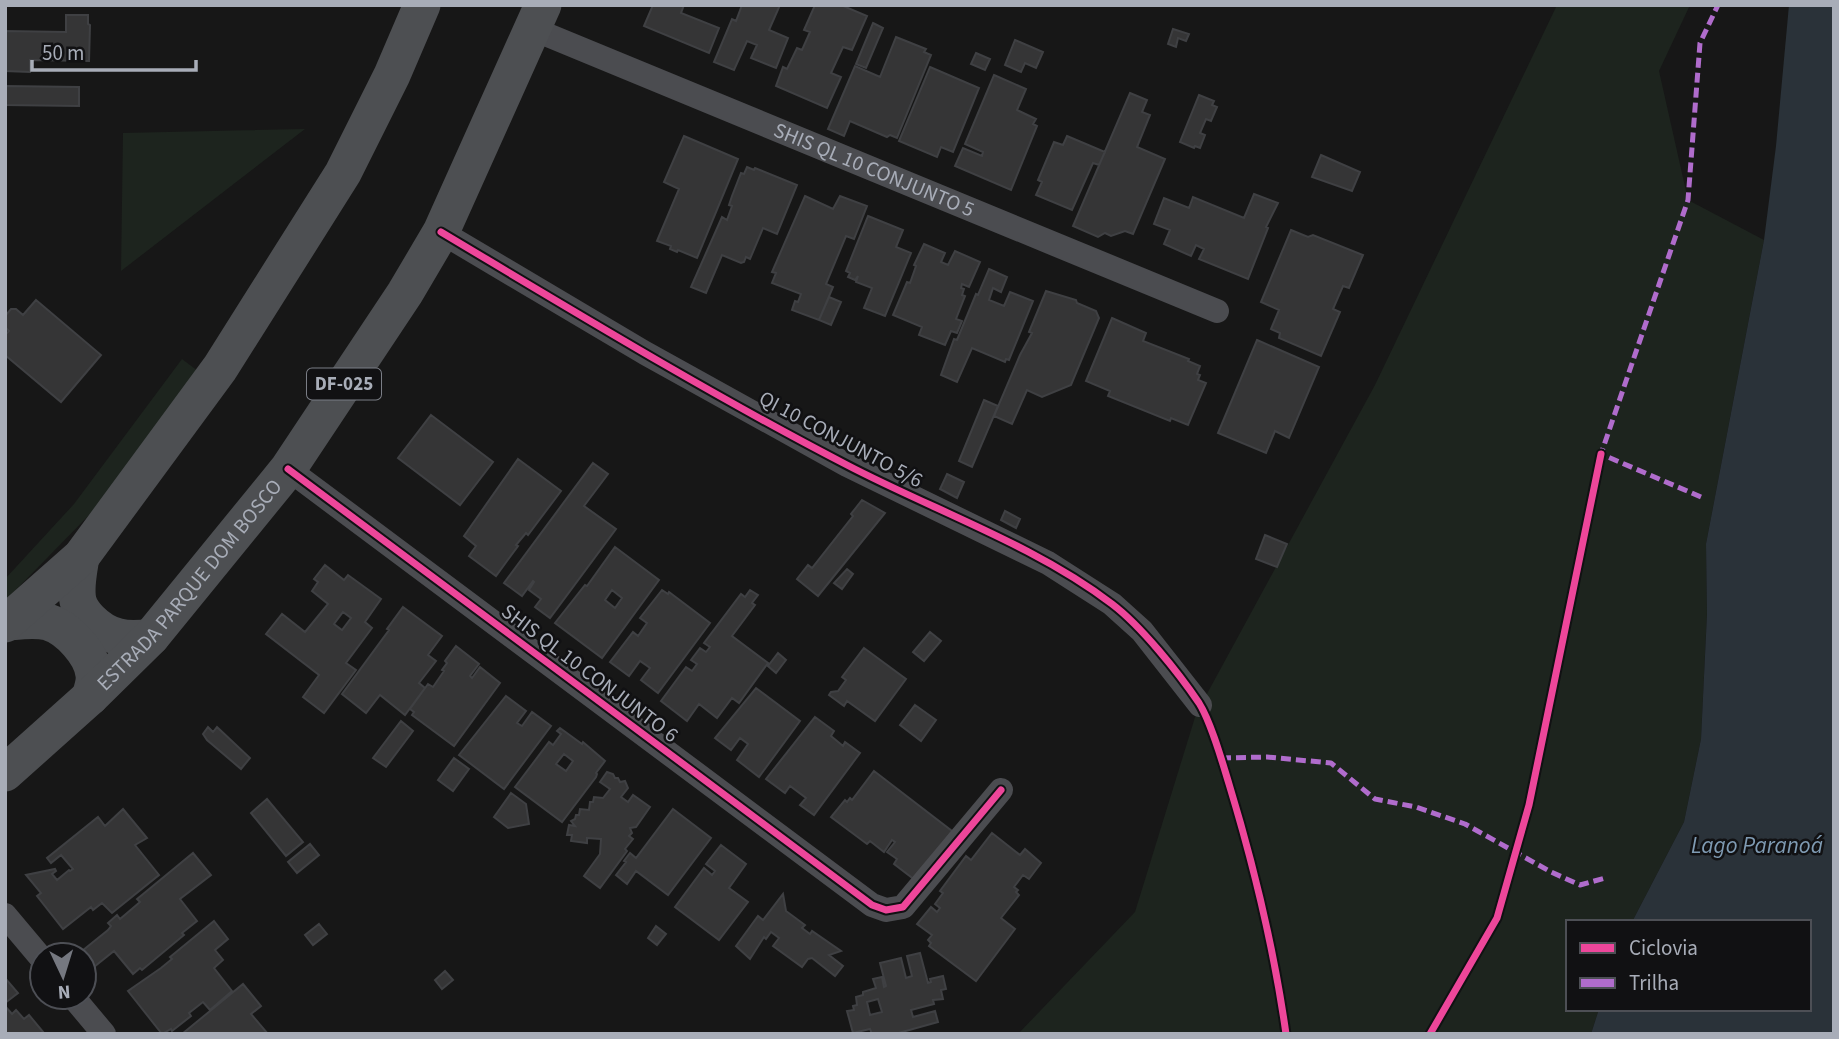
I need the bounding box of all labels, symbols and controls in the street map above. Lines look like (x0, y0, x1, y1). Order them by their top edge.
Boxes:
scale bar (32, 28, 196, 72)
text: 50 m (42, 38, 84, 68)
street label: SHIS QL 10 CONJUNTO 5 (769, 115, 979, 224)
road number: DF-025 (307, 368, 381, 400)
street label: QI 10 CONJUNTO 5/6 (754, 383, 928, 495)
street label: ESTRADA PARQUE DOM BOSCO (90, 473, 289, 698)
street label: SHIS QL 10 CONJUNTO 6 (495, 596, 685, 750)
water label: Lago Paranoá (1691, 829, 1823, 862)
legend (1566, 920, 1811, 1011)
text: Ciclovia (1629, 933, 1698, 963)
north arrow (28, 941, 98, 1011)
text: Trilha (1629, 968, 1679, 998)
text: N (57, 978, 71, 1005)

